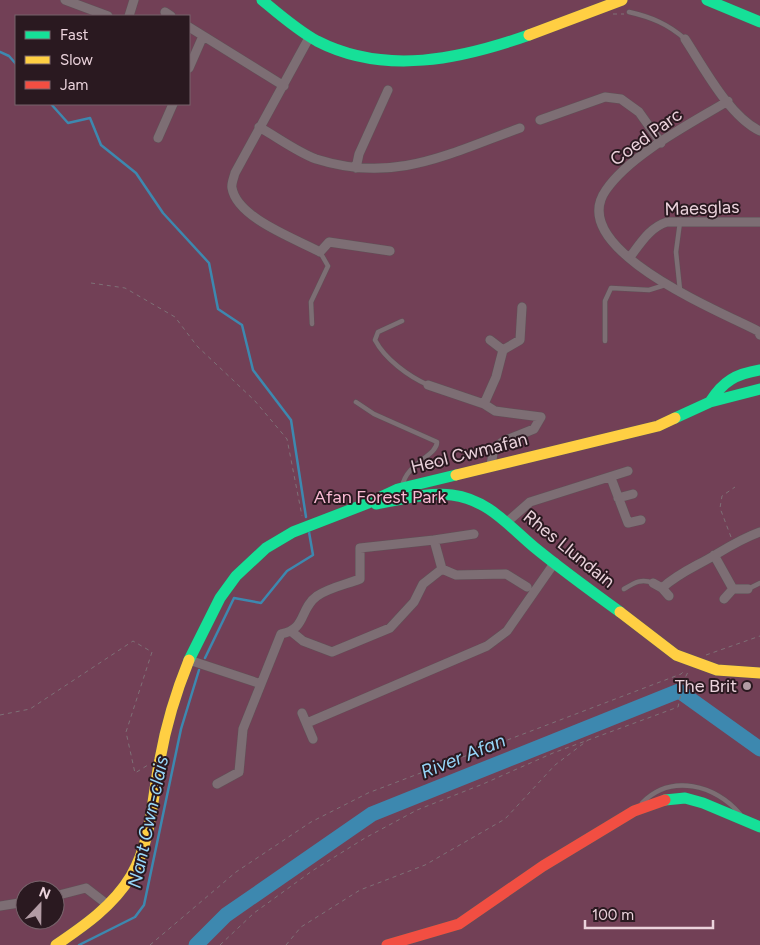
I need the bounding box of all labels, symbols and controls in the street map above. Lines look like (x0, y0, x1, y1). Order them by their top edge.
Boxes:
legend (15, 15, 190, 105)
text: Fast (60, 26, 89, 44)
text: Slow (60, 51, 93, 69)
text: Jam (60, 76, 88, 94)
street label: Coed Parc (606, 103, 686, 170)
street label: Maesglas (664, 196, 740, 220)
street label: Heol Cwmafan (408, 428, 530, 478)
park label: Afan Forest Park (314, 486, 446, 508)
street label: Rhes Llundain (519, 505, 619, 593)
place label: The Brit (675, 675, 737, 697)
marker: The Brit (741, 680, 753, 692)
water label: River Afan (417, 728, 509, 783)
water label: Nant Cwn-clais (123, 754, 173, 890)
north arrow (15, 880, 65, 930)
text: N (36, 884, 53, 903)
scale bar (585, 898, 712, 930)
text: 100 m (592, 906, 634, 924)

